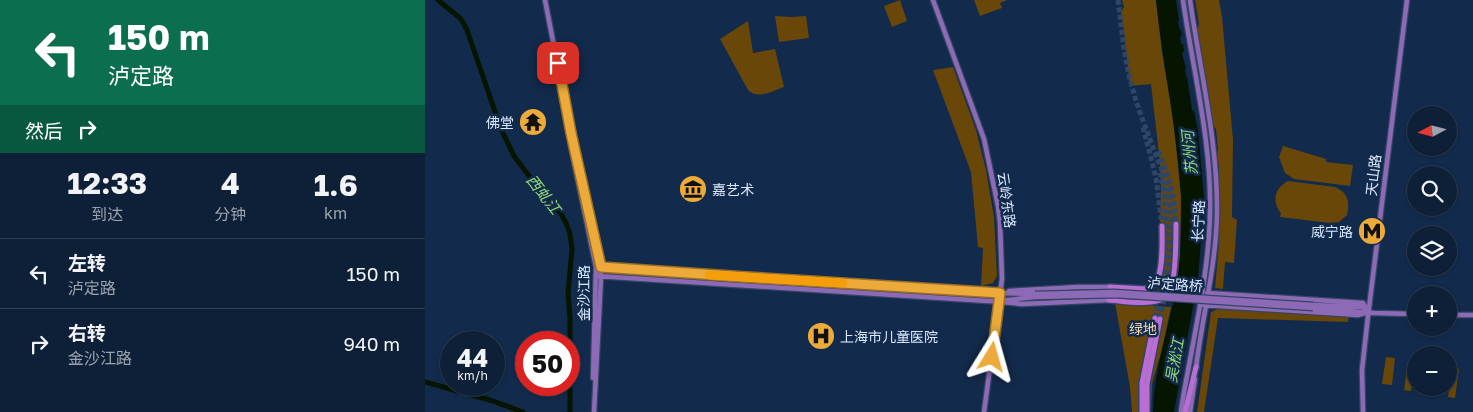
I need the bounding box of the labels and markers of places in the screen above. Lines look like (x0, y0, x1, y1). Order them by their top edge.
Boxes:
pin (537, 42, 579, 84)
temple icon: 佛堂 (518, 107, 548, 137)
place label: 佛堂 (486, 114, 514, 131)
museum icon: 嘉艺术 (678, 174, 708, 204)
place label: 嘉艺术 (712, 181, 754, 198)
metro station icon: 威宁路 (1357, 216, 1387, 246)
place label: 威宁路 (1311, 223, 1353, 240)
hospital icon: 上海市儿童医院 (806, 321, 836, 351)
place label: 上海市儿童医院 (840, 328, 938, 345)

